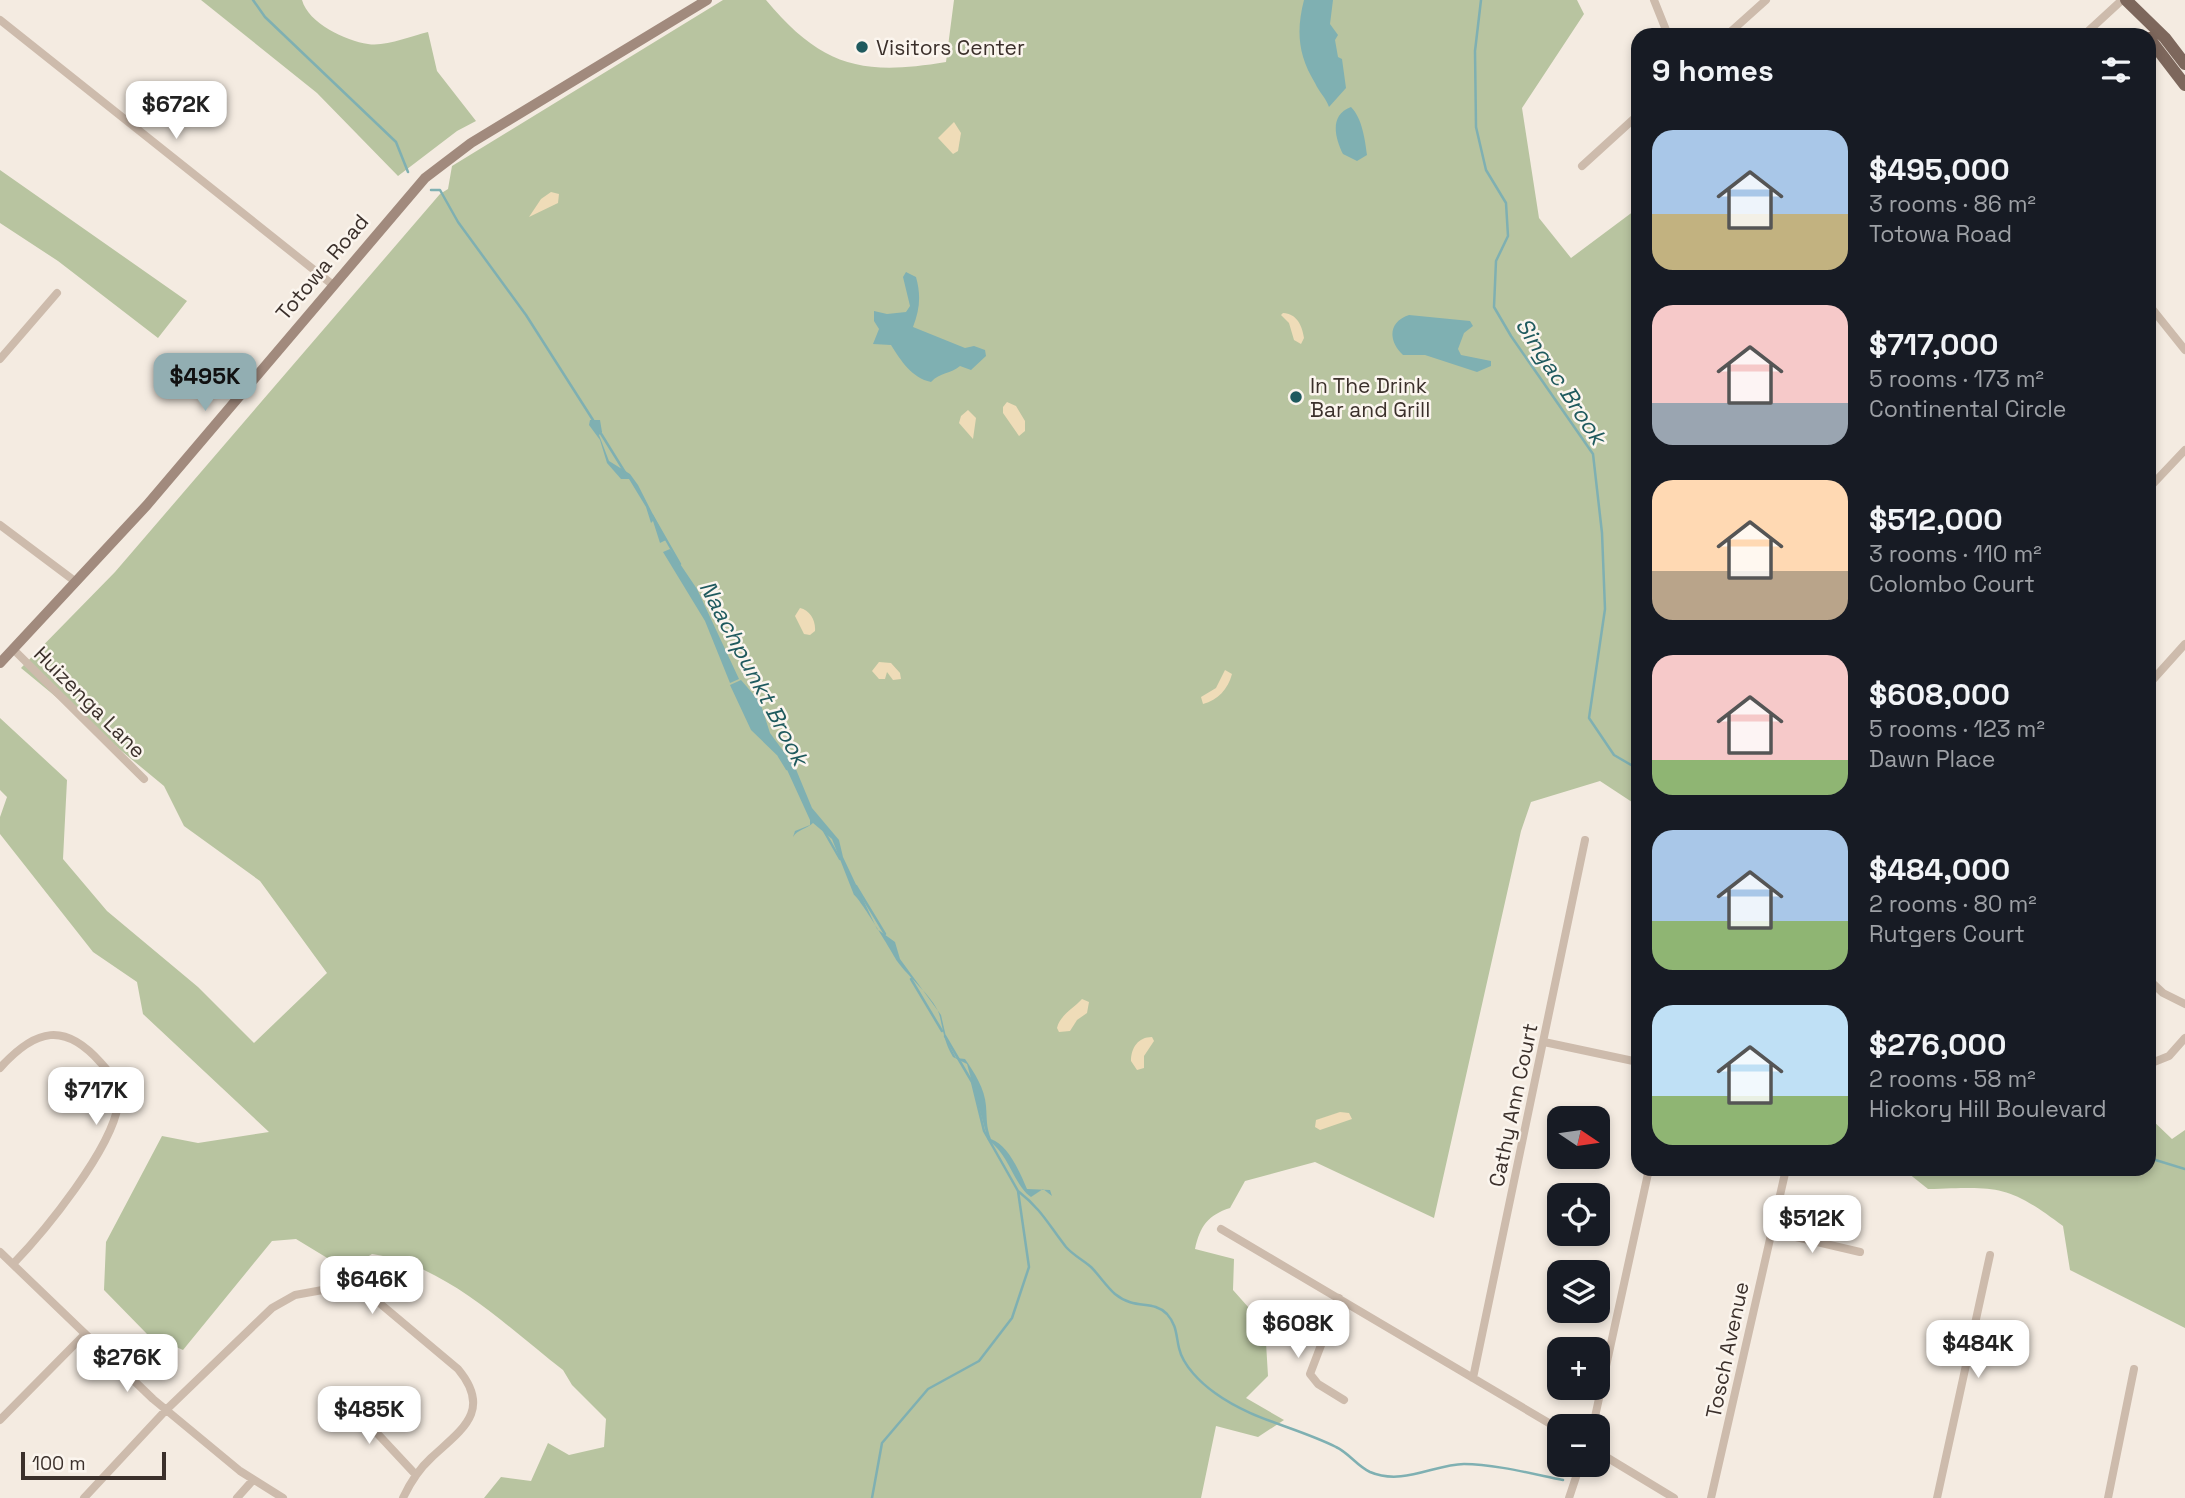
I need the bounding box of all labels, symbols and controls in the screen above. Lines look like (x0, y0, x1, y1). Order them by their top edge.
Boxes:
place label: Visitors Center (876, 34, 1025, 61)
marker: Visitors Center (854, 39, 870, 55)
text: 9 homes (1652, 51, 1774, 90)
icon: filters (2097, 51, 2135, 89)
pin: $672K (127, 82, 225, 141)
text: $672K (142, 89, 210, 119)
text: $495,000 (1869, 150, 2010, 189)
icon: home (1708, 158, 1792, 242)
text: 3 rooms · 86 m² (1869, 189, 2036, 219)
street label: Totowa Road (270, 208, 374, 326)
text: Totowa Road (1869, 219, 2012, 249)
water label: Singac Brook (1509, 312, 1615, 452)
text: $717,000 (1869, 325, 1998, 364)
icon: home (1708, 333, 1792, 417)
pin: $495K (156, 354, 254, 413)
text: $495K (170, 361, 240, 391)
text: 5 rooms · 173 m² (1869, 364, 2044, 394)
place label: In The Drink Bar and Grill (1310, 372, 1430, 423)
marker: In The Drink Bar and Grill (1288, 389, 1304, 405)
text: Continental Circle (1869, 394, 2066, 424)
text: $512,000 (1869, 500, 2003, 539)
icon: home (1708, 508, 1792, 592)
text: 3 rooms · 110 m² (1869, 539, 2042, 569)
text: Colombo Court (1869, 569, 2035, 599)
water label: Naachpunkt Brook (693, 575, 817, 773)
street label: Huizenga Lane (28, 640, 152, 764)
text: $608,000 (1869, 675, 2010, 714)
icon: home (1708, 683, 1792, 767)
text: 5 rooms · 123 m² (1869, 714, 2045, 744)
text: Dawn Place (1869, 744, 1995, 774)
text: $484,000 (1869, 850, 2010, 889)
icon: home (1708, 858, 1792, 942)
text: 2 rooms · 80 m² (1869, 889, 2037, 919)
text: Rutgers Court (1869, 919, 2025, 949)
street label: Cathy Ann Court (1482, 1021, 1544, 1189)
text: $276,000 (1869, 1025, 2006, 1064)
icon: home (1708, 1033, 1792, 1117)
text: 2 rooms · 58 m² (1869, 1064, 2036, 1094)
pin: $717K (47, 1068, 145, 1127)
text: $717K (64, 1075, 128, 1105)
text: Hickory Hill Boulevard (1869, 1094, 2107, 1124)
north arrow (1547, 1106, 1610, 1169)
map controls (1547, 1106, 1610, 1477)
button: locate (1547, 1183, 1610, 1246)
pin: $512K (1763, 1196, 1861, 1255)
text: $512K (1779, 1203, 1845, 1233)
pin: $646K (323, 1256, 421, 1316)
button: layers (1547, 1260, 1610, 1323)
text: $646K (336, 1264, 408, 1294)
street label: Tosch Avenue (1699, 1279, 1755, 1421)
pin: $608K (1249, 1300, 1347, 1360)
text: $608K (1262, 1308, 1334, 1338)
pin: $484K (1929, 1320, 2027, 1380)
text: $484K (1942, 1328, 2014, 1358)
pin: $276K (78, 1334, 176, 1394)
button: + (1547, 1337, 1610, 1400)
text: $276K (93, 1342, 161, 1372)
pin: $485K (320, 1386, 418, 1446)
text: $485K (334, 1394, 404, 1424)
button: − (1547, 1414, 1610, 1477)
scale bar (21, 1449, 166, 1481)
text: 100 m (32, 1451, 86, 1476)

